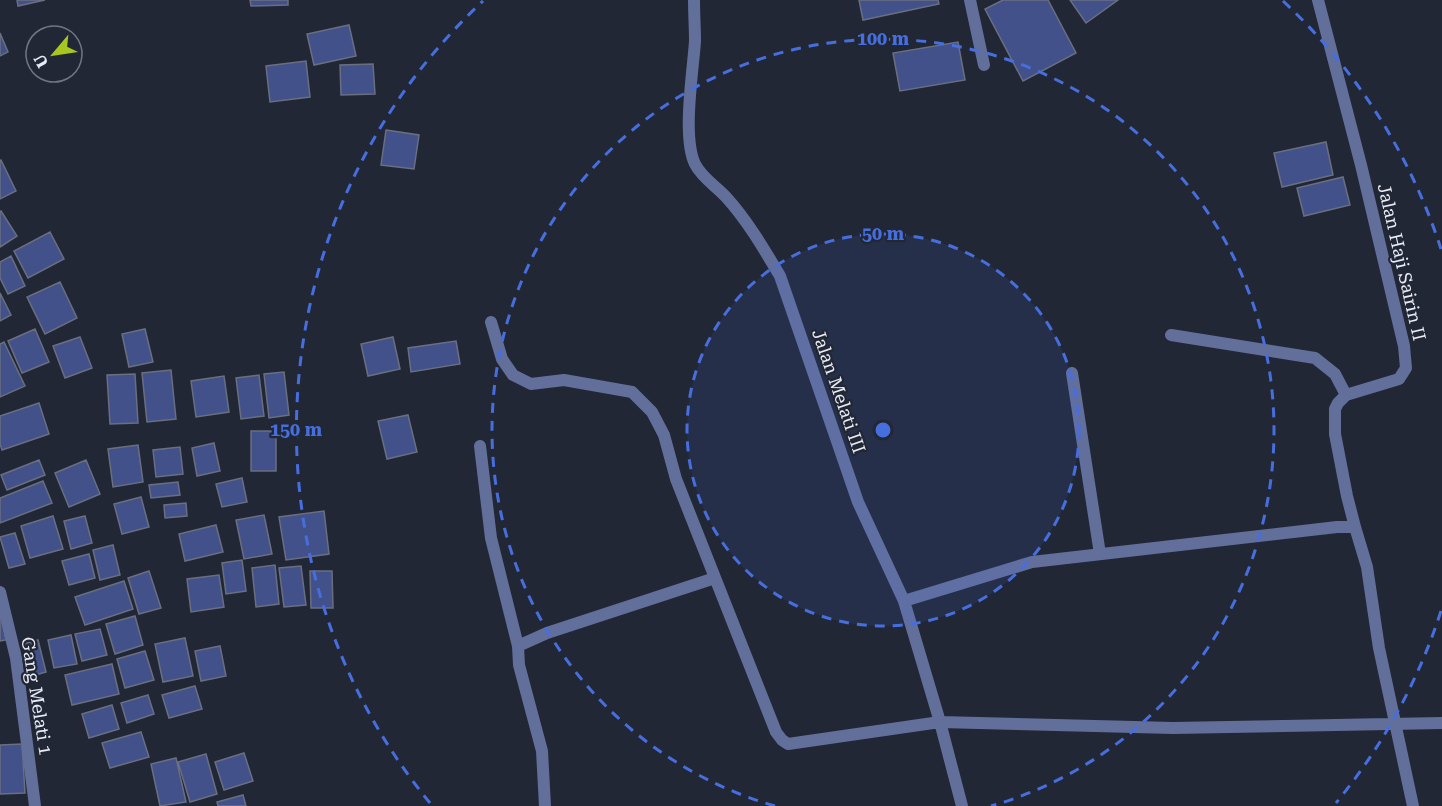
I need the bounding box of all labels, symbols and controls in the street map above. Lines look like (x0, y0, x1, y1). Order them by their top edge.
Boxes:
north arrow (24, 24, 84, 84)
text: 100 m (857, 28, 910, 49)
text: U (30, 51, 53, 71)
street label: Jalan Haji Sairin II (1374, 181, 1430, 343)
text: 50 m (862, 223, 905, 244)
street label: Jalan Melati III (808, 326, 870, 456)
text: 150 m (270, 419, 323, 440)
centre of rings (873, 420, 893, 440)
street label: Gang Melati 1 (17, 635, 57, 757)

